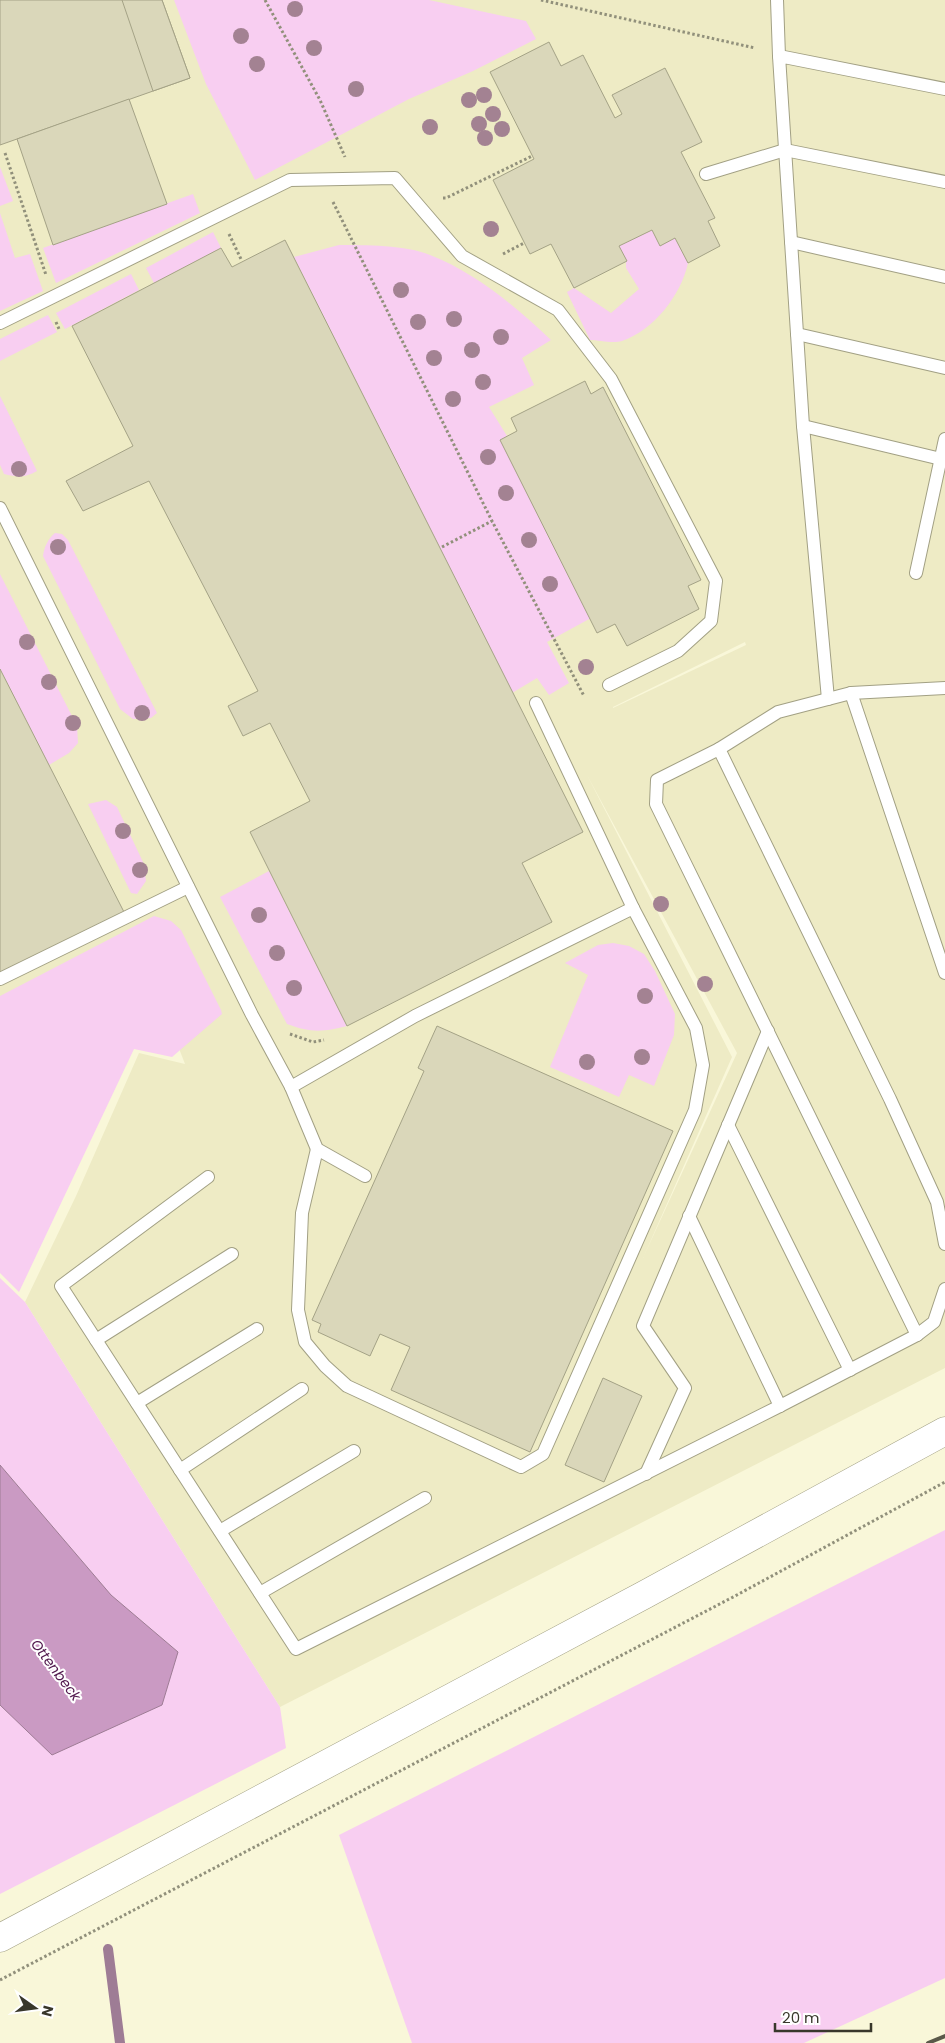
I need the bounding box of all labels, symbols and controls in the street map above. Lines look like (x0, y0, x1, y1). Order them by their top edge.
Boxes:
water label: Ottenbeck (26, 1635, 86, 1706)
north arrow (10, 1983, 60, 2033)
scale bar (775, 2000, 871, 2032)
text: N (37, 2004, 59, 2019)
text: 20 m (782, 2007, 820, 2028)

